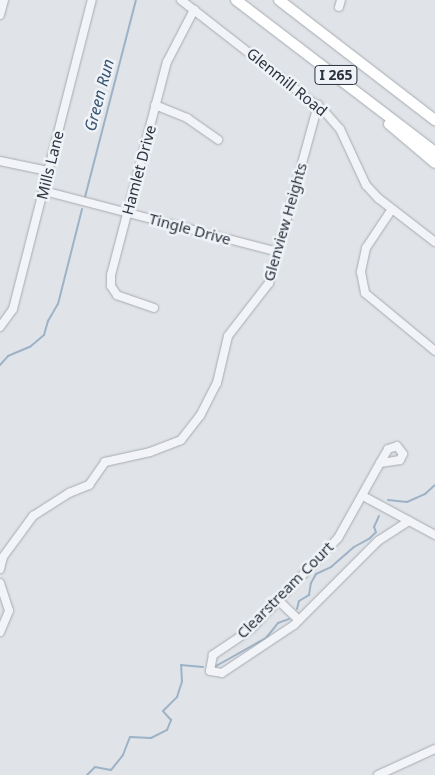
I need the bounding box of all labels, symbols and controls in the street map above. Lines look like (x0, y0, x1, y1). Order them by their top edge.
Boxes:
street label: Glenmill Road (243, 44, 331, 120)
water label: Green Run (80, 57, 118, 133)
road number: I 265 (314, 64, 358, 86)
street label: Hamlet Drive (118, 123, 160, 217)
street label: Mills Lane (33, 129, 67, 201)
street label: Glenview Heights (259, 161, 311, 283)
street label: Tingle Drive (147, 209, 233, 249)
street label: Clearstream Court (233, 538, 337, 642)

